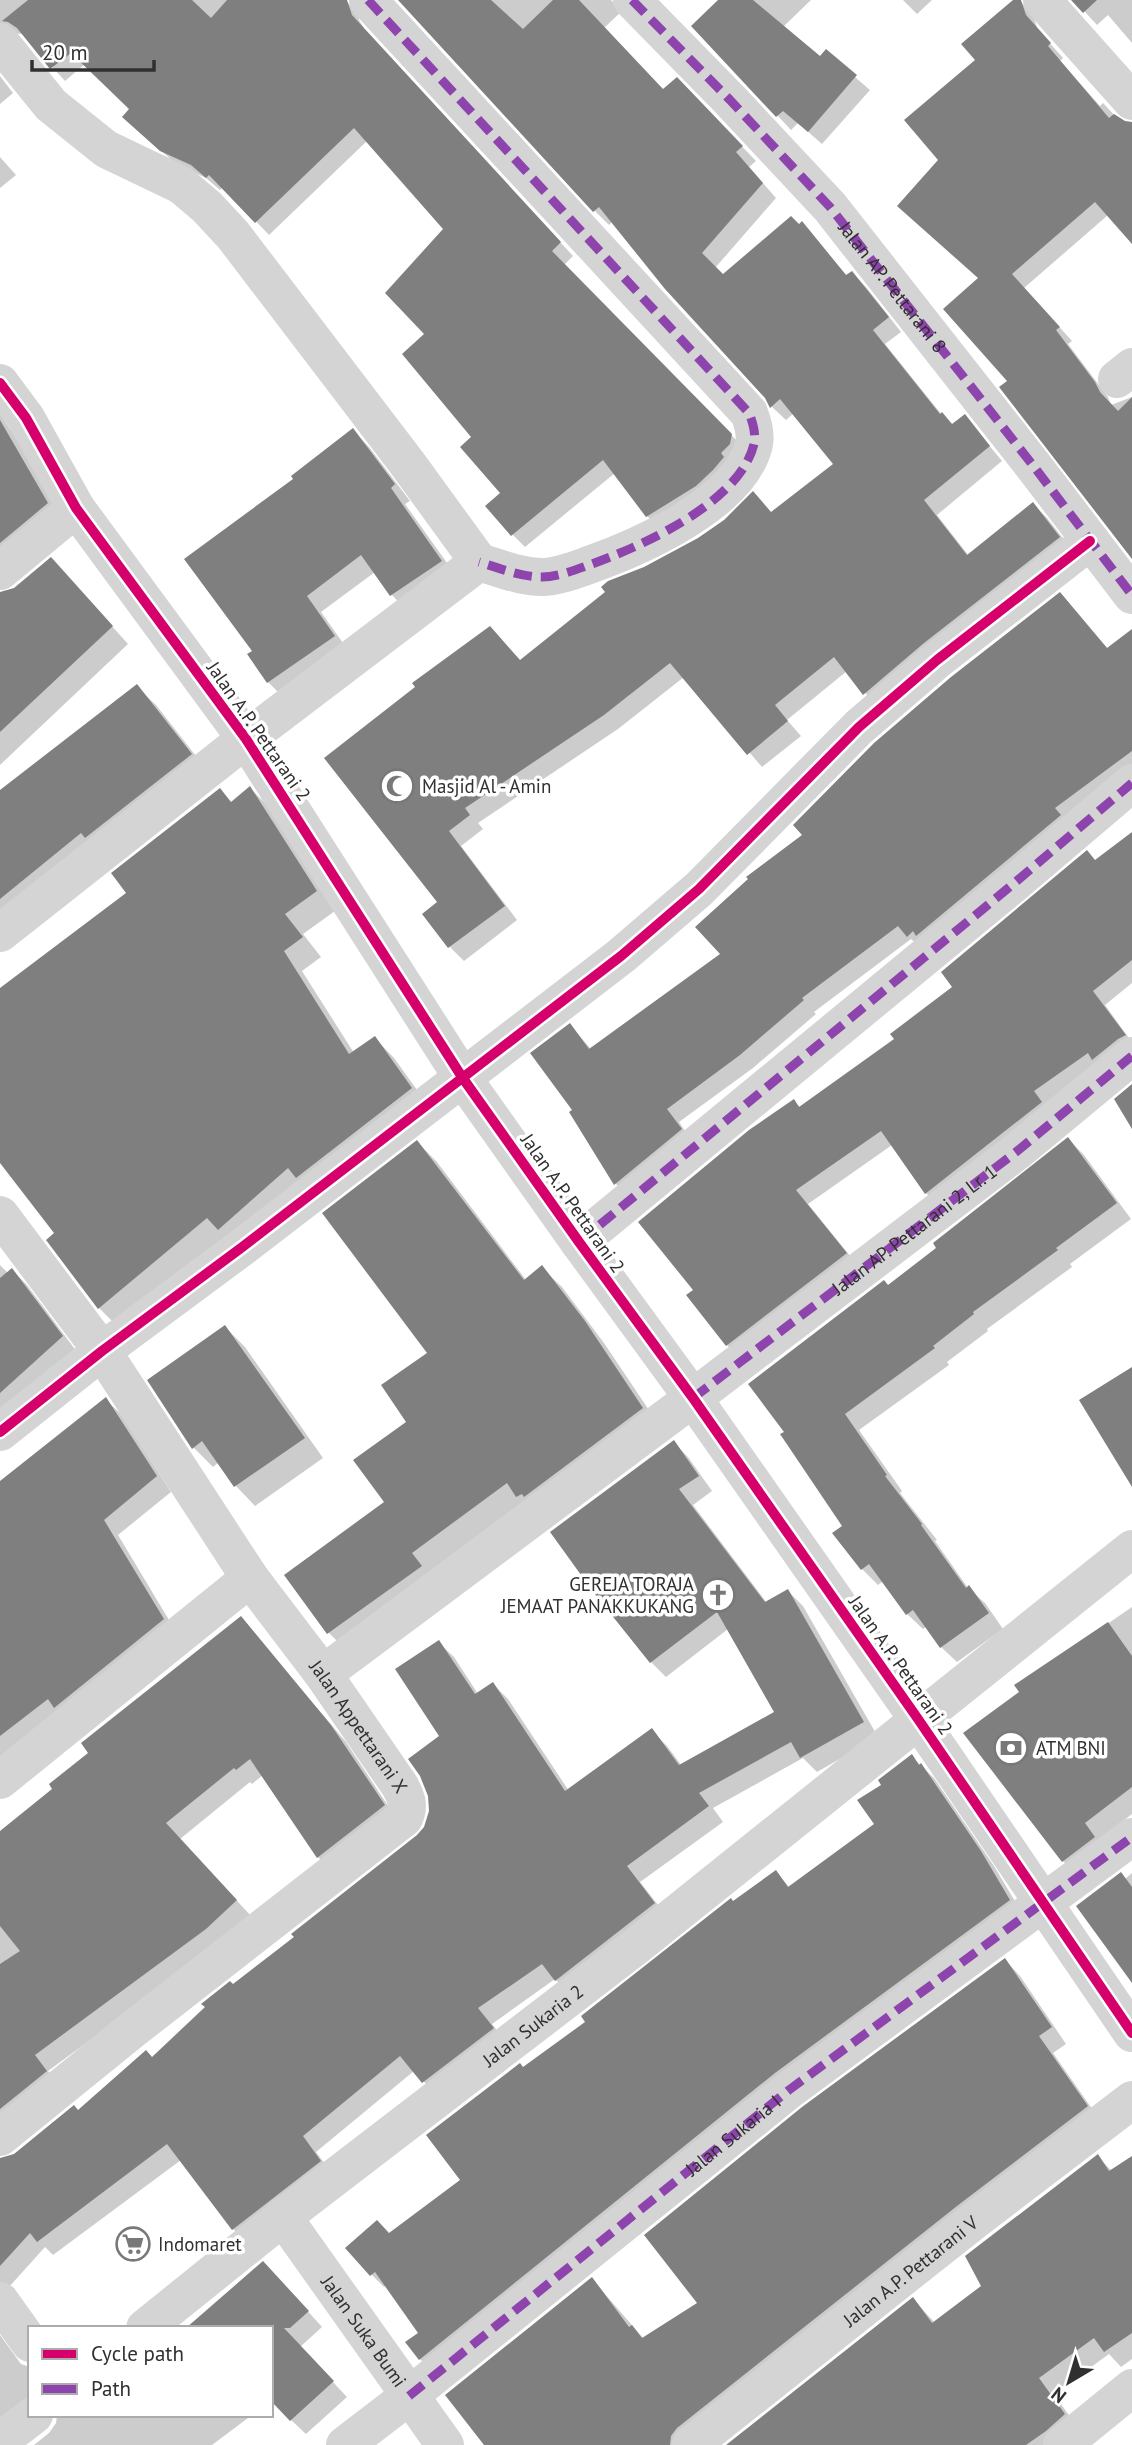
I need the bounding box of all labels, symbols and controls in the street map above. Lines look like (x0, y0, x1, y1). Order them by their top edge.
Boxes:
scale bar (32, 28, 154, 72)
text: 20 m (42, 39, 88, 66)
street label: Jalan AP. Pettarani 8 (833, 216, 952, 357)
street label: Jalan A.P. Pettarani 2 (201, 656, 316, 805)
mosque icon: Masjid Al - Amin (378, 767, 416, 805)
place label: Masjid Al - Amin (422, 774, 551, 798)
street label: Jalan A.P. Pettarani 2 (515, 1128, 630, 1277)
street label: Jalan AP. Pettarani 2, Lr. 1 (826, 1159, 1001, 1301)
place label: GEREJA TORAJA JEMAAT PANAKKUKANG (500, 1572, 694, 1618)
church icon: GEREJA TORAJA JEMAAT PANAKKUKANG (699, 1576, 737, 1614)
street label: Jalan A.P. Pettarani 2 (843, 1590, 958, 1739)
street label: Jalan Appettarani X (304, 1654, 413, 1798)
bank icon: ATM BNI (992, 1729, 1030, 1767)
place label: ATM BNI (1036, 1736, 1106, 1760)
street label: Jalan Sukaria 2 (477, 1979, 588, 2072)
street label: Jalan Sukaria I (680, 2089, 786, 2181)
street label: Jalan A.P. Pettarani V (838, 2210, 983, 2332)
supermarket icon: Indomaret (114, 2225, 152, 2263)
place label: Indomaret (158, 2232, 242, 2256)
street label: Jalan Suka Bumi (316, 2270, 412, 2392)
legend (28, 2326, 273, 2417)
text: Cycle path (91, 2340, 184, 2367)
north arrow (1034, 2347, 1104, 2417)
text: Path (91, 2375, 131, 2402)
text: N (1046, 2382, 1071, 2409)

